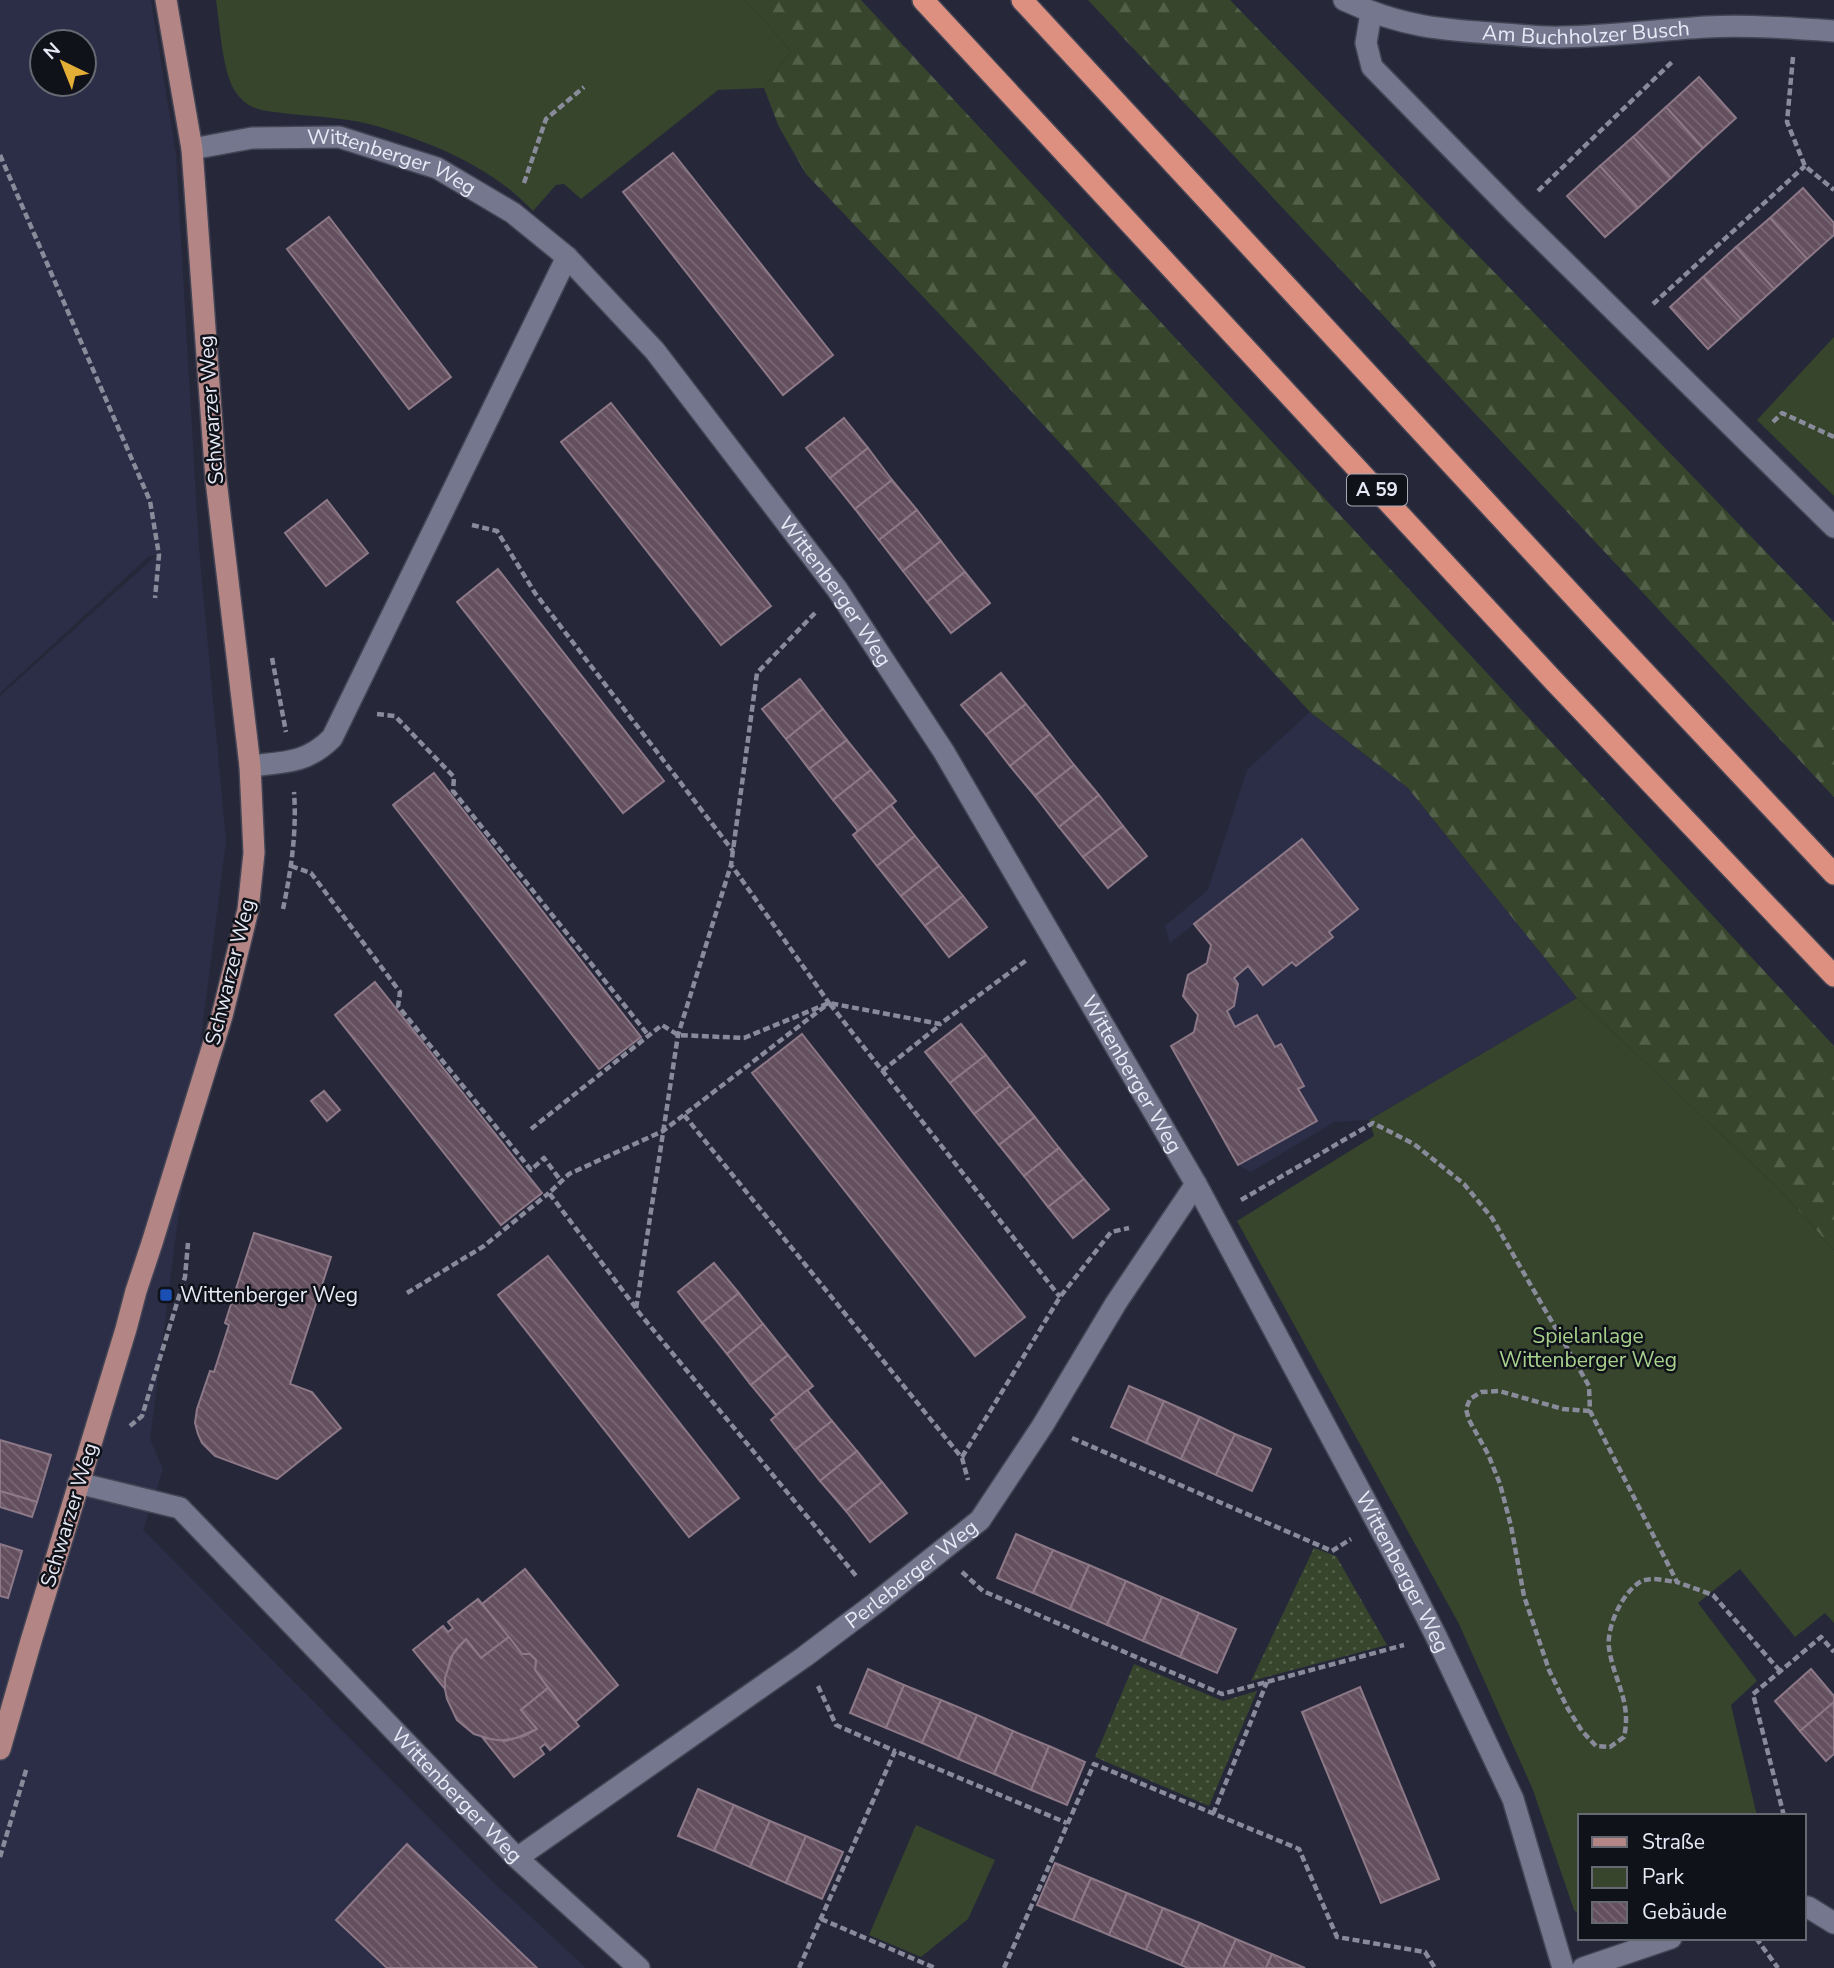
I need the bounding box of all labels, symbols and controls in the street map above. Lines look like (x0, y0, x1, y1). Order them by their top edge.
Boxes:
street label: Am Buchholzer Busch (1481, 14, 1691, 51)
north arrow (28, 28, 98, 98)
text: N (38, 37, 66, 66)
street label: Wittenberger Weg (307, 123, 481, 202)
street label: Schwarzer Weg (192, 334, 230, 486)
road number: A 59 (1347, 475, 1407, 505)
street label: Wittenberger Weg (772, 510, 898, 672)
street label: Schwarzer Weg (198, 896, 262, 1048)
street label: Wittenberger Weg (1075, 990, 1189, 1158)
place label: Wittenberger Weg (180, 1281, 358, 1309)
marker: Wittenberger Weg (158, 1287, 174, 1303)
park label: Spielanlage Wittenberger Weg (1499, 1322, 1677, 1374)
street label: Schwarzer Weg (34, 1439, 104, 1591)
street label: Wittenberger Weg (1349, 1487, 1456, 1657)
street label: Perleberger Weg (839, 1513, 983, 1635)
street label: Wittenberger Weg (385, 1722, 529, 1869)
legend (1578, 1814, 1806, 1940)
text: Straße (1642, 1828, 1705, 1856)
text: Park (1642, 1863, 1684, 1891)
text: Gebäude (1642, 1898, 1727, 1926)

